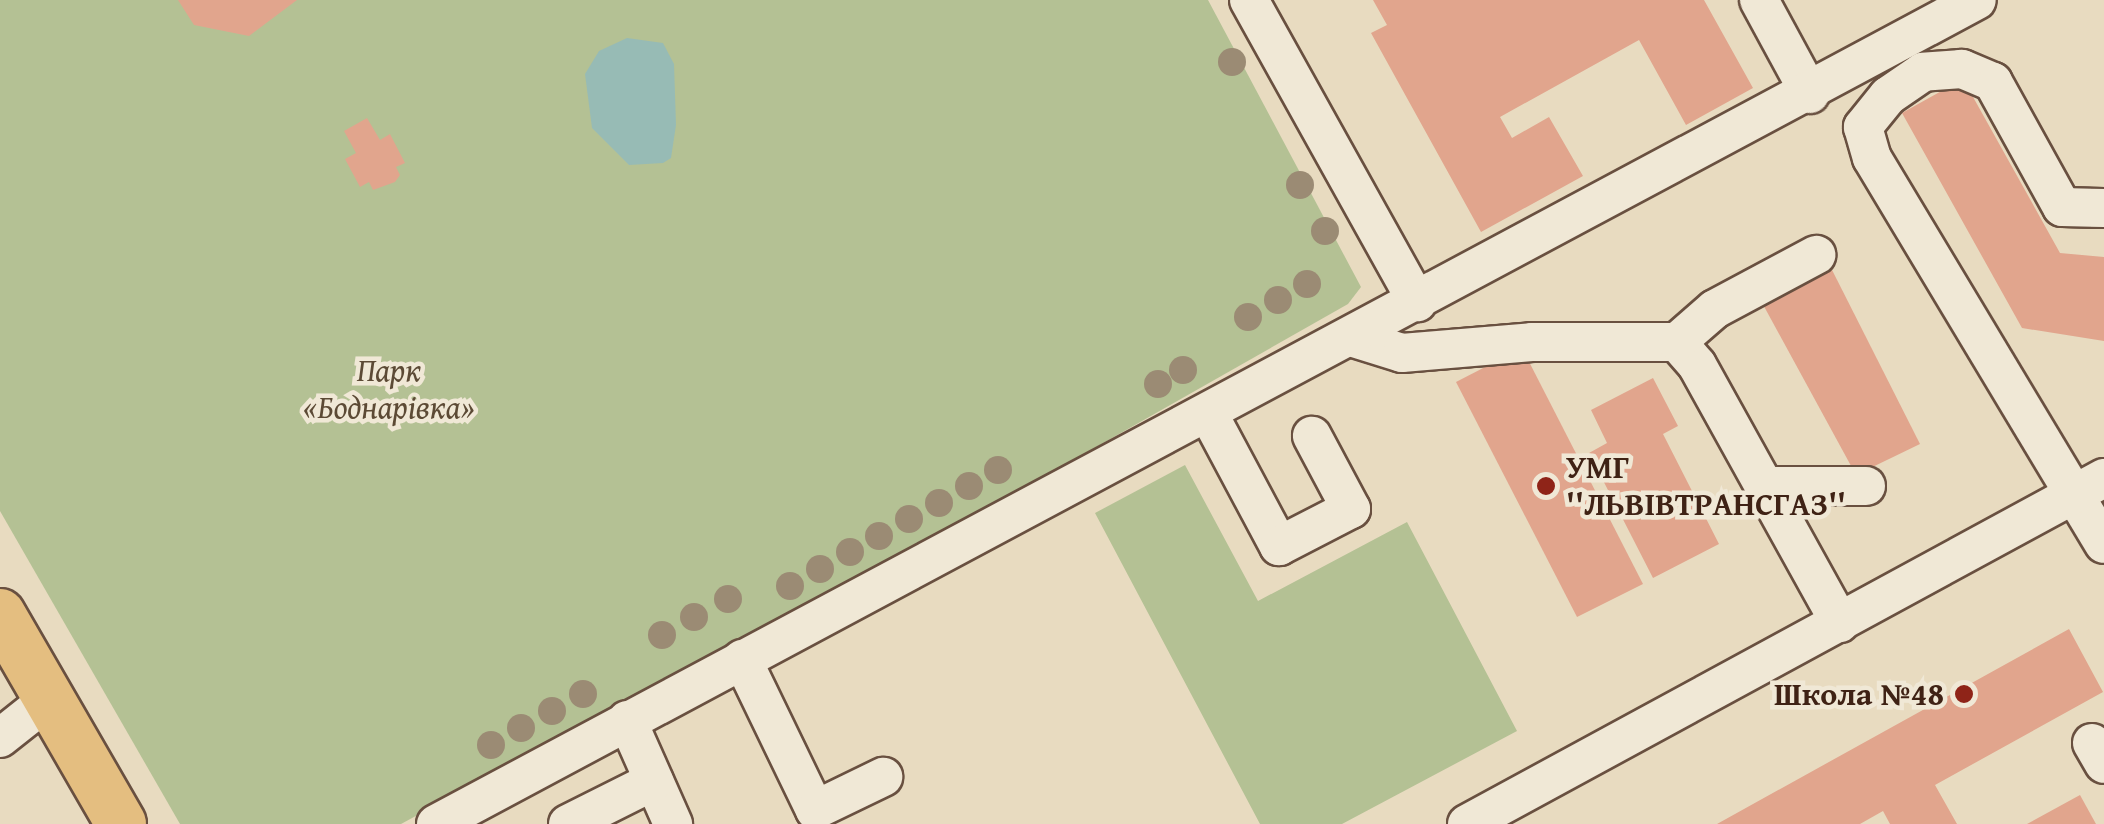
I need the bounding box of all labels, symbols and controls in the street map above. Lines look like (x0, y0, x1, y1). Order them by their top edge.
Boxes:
park label: Парк «Боднарівка» (303, 352, 475, 427)
place label: УМГ ''ЛЬВІВТРАНСГАЗ'' (1566, 449, 1846, 524)
marker: УМГ ''ЛЬВІВТРАНСГАЗ'' (1535, 475, 1557, 497)
place label: Школа №48 (1774, 675, 1944, 713)
marker: Школа №48 (1953, 683, 1975, 705)

